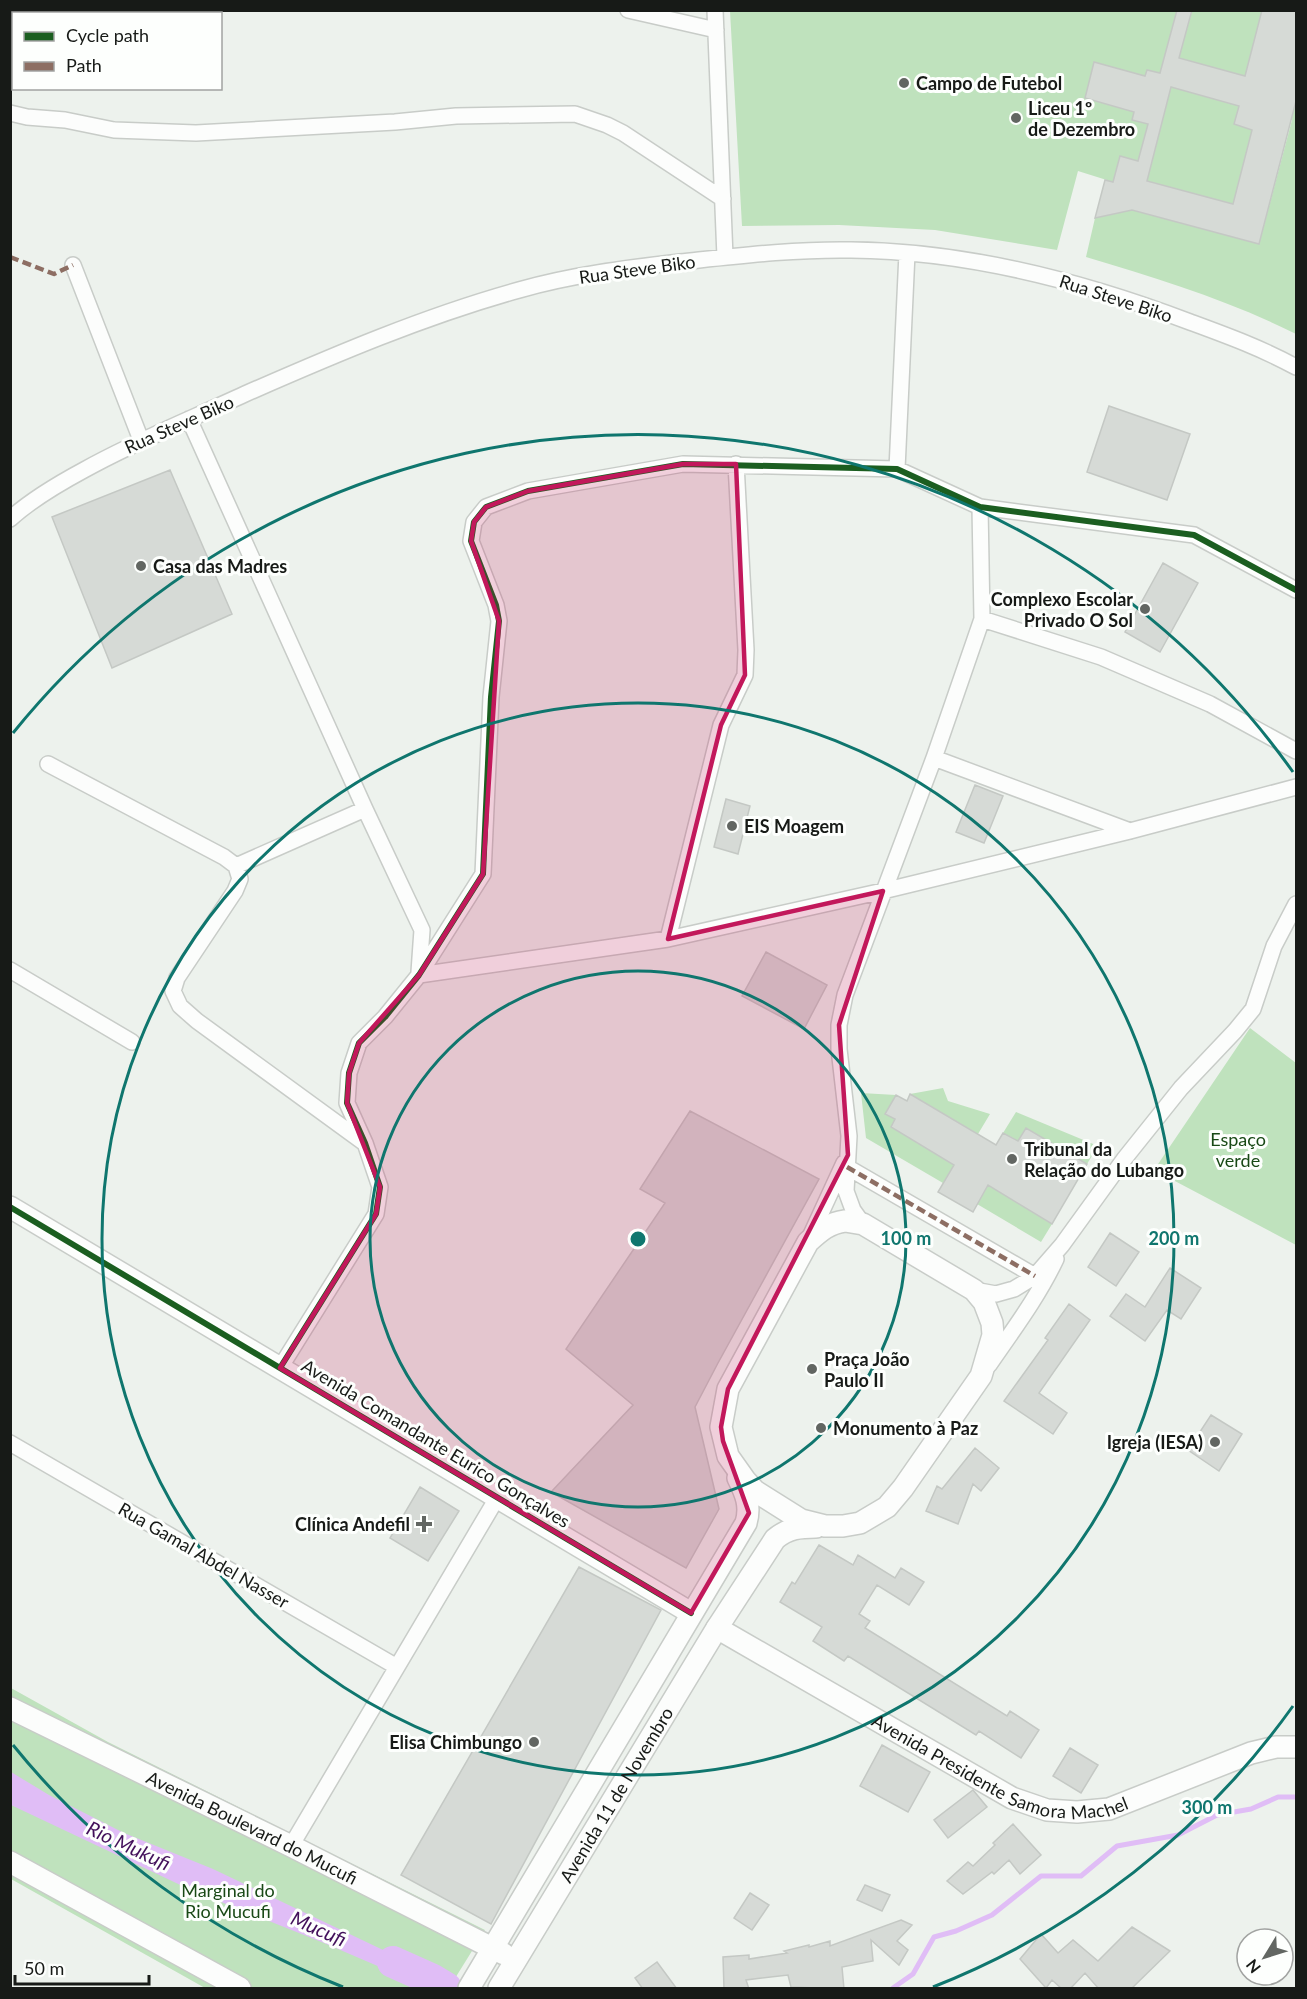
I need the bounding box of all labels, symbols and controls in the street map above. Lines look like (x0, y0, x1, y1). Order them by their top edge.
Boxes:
legend (12, 12, 222, 90)
text: Cycle path (66, 24, 149, 46)
text: Path (66, 54, 102, 76)
place label: Campo de Futebol (916, 72, 1062, 94)
marker: Campo de Futebol (897, 76, 911, 90)
place label: Liceu 1º de Dezembro (1028, 97, 1135, 140)
marker: Liceu 1º de Dezembro (1009, 111, 1023, 125)
street label: Rua Steve Biko (577, 250, 697, 288)
street label: Rua Steve Biko (1057, 269, 1175, 327)
street label: Rua Steve Biko (121, 390, 237, 458)
place label: Casa das Madres (153, 555, 287, 577)
marker: Casa das Madres (134, 559, 148, 573)
place label: Complexo Escolar Privado O Sol (991, 588, 1133, 631)
marker: Complexo Escolar Privado O Sol (1138, 602, 1152, 616)
place label: EIS Moagem (744, 815, 844, 837)
marker: EIS Moagem (725, 819, 739, 833)
park label: Espaço verde (1210, 1128, 1266, 1171)
place label: Tribunal da Relação do Lubango (1024, 1138, 1184, 1181)
marker: Tribunal da Relação do Lubango (1005, 1152, 1019, 1166)
text: 100 m (881, 1227, 931, 1249)
text: 200 m (1149, 1227, 1199, 1249)
centre of rings (628, 1229, 648, 1249)
place label: Praça João Paulo II (824, 1348, 910, 1391)
street label: Avenida Comandante Eurico Gonçalves (298, 1354, 574, 1532)
marker: Praça João Paulo II (805, 1362, 819, 1376)
place label: Monumento à Paz (833, 1417, 978, 1439)
marker: Monumento à Paz (814, 1421, 828, 1435)
place label: Igreja (IESA) (1107, 1431, 1203, 1453)
marker: Igreja (IESA) (1208, 1435, 1222, 1449)
street label: Rua Gamal Abdel Nasser (115, 1497, 294, 1613)
place label: Clínica Andefil (295, 1513, 410, 1535)
marker: Clínica Andefil (415, 1515, 433, 1533)
street label: Avenida 11 de Novembro (555, 1703, 678, 1886)
street label: Avenida Presidente Samora Machel (868, 1709, 1131, 1824)
place label: Elisa Chimbungo (389, 1731, 522, 1753)
marker: Elisa Chimbungo (527, 1735, 541, 1749)
street label: Avenida Boulevard do Mucufi (143, 1766, 361, 1889)
text: 300 m (1182, 1796, 1232, 1818)
water label: Rio Mukufi (83, 1815, 175, 1875)
park label: Marginal do Rio Mucufi (181, 1879, 275, 1922)
water label: Mucufi (288, 1905, 350, 1951)
north arrow (1235, 1927, 1295, 1987)
scale bar (15, 1948, 148, 1986)
text: N (1242, 1956, 1264, 1977)
text: 50 m (24, 1957, 64, 1979)

